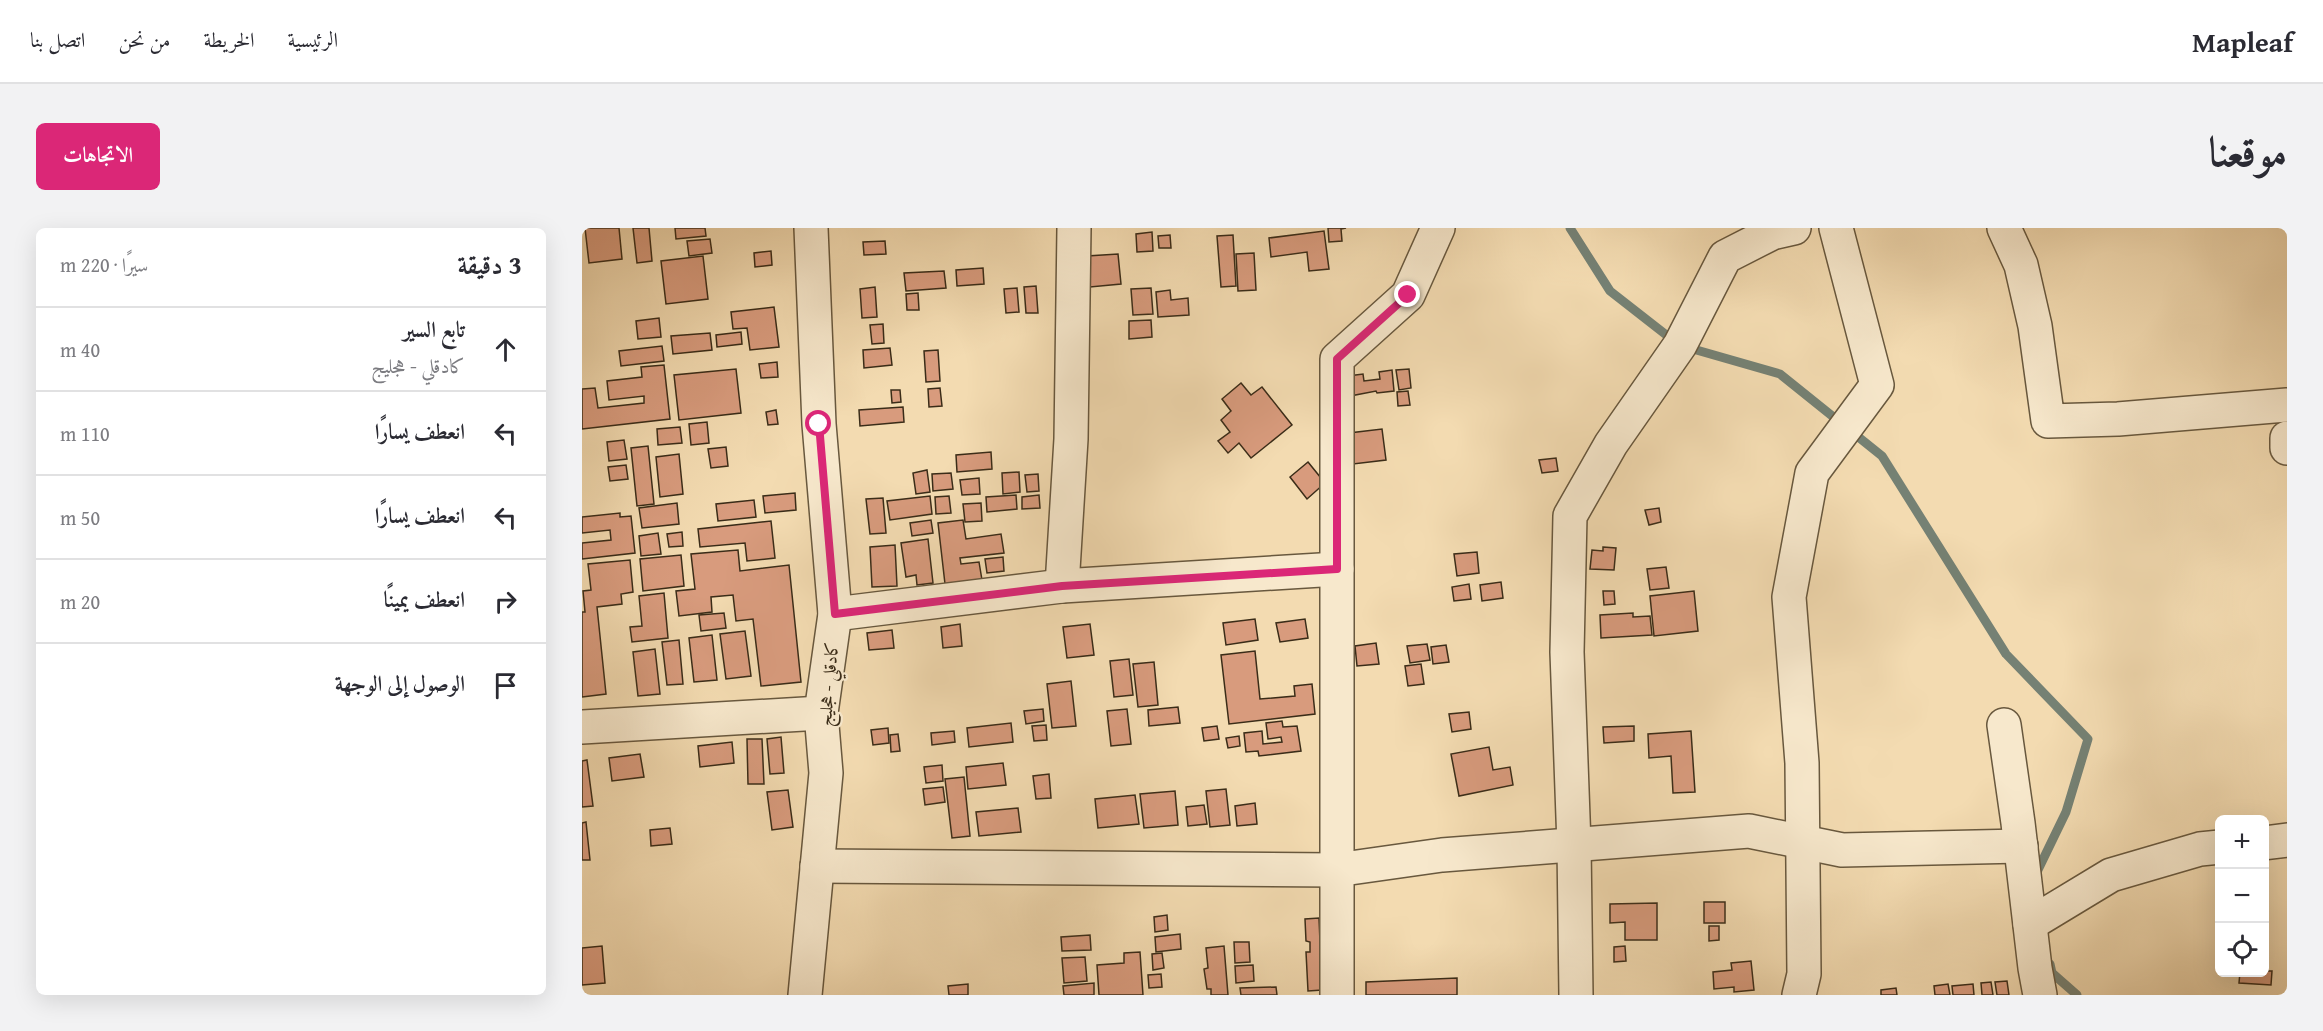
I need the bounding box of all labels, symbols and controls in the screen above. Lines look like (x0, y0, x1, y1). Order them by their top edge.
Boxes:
text: Mapleaf (2192, 21, 2293, 62)
text: اتصل بنا (30, 24, 85, 55)
text: من نحن (118, 24, 171, 55)
text: الخريطة (204, 24, 255, 55)
text: الرئيسية (288, 24, 338, 55)
text: موقعنا (2209, 120, 2287, 181)
button: الاتجاهات (36, 123, 160, 190)
text: 3 دقيقة (457, 245, 522, 284)
text: سيرًا · 220 m (60, 250, 148, 279)
route end (1394, 281, 1420, 307)
text: تابع السير (403, 313, 465, 345)
icon: ahead (489, 333, 522, 366)
text: 40 m (60, 335, 100, 364)
text: كادقلي - هجليج (371, 351, 465, 380)
route start (805, 410, 831, 436)
text: انعطف يسارًا (375, 415, 465, 447)
icon: left (489, 417, 522, 450)
text: 110 m (60, 419, 110, 448)
text: انعطف يسارًا (375, 499, 465, 531)
icon: left (489, 501, 522, 534)
text: 50 m (60, 503, 100, 532)
text: انعطف يمينًا (384, 583, 465, 615)
icon: right (489, 585, 522, 618)
text: 20 m (60, 587, 100, 616)
street label: كادقلي - هجليج (811, 641, 849, 728)
text: الوصول إلى الوجهة (335, 667, 465, 699)
icon: arrive (489, 669, 522, 702)
map controls (2215, 815, 2269, 977)
button: + (2215, 815, 2269, 869)
button: − (2215, 869, 2269, 923)
button: locate (2215, 923, 2269, 977)

